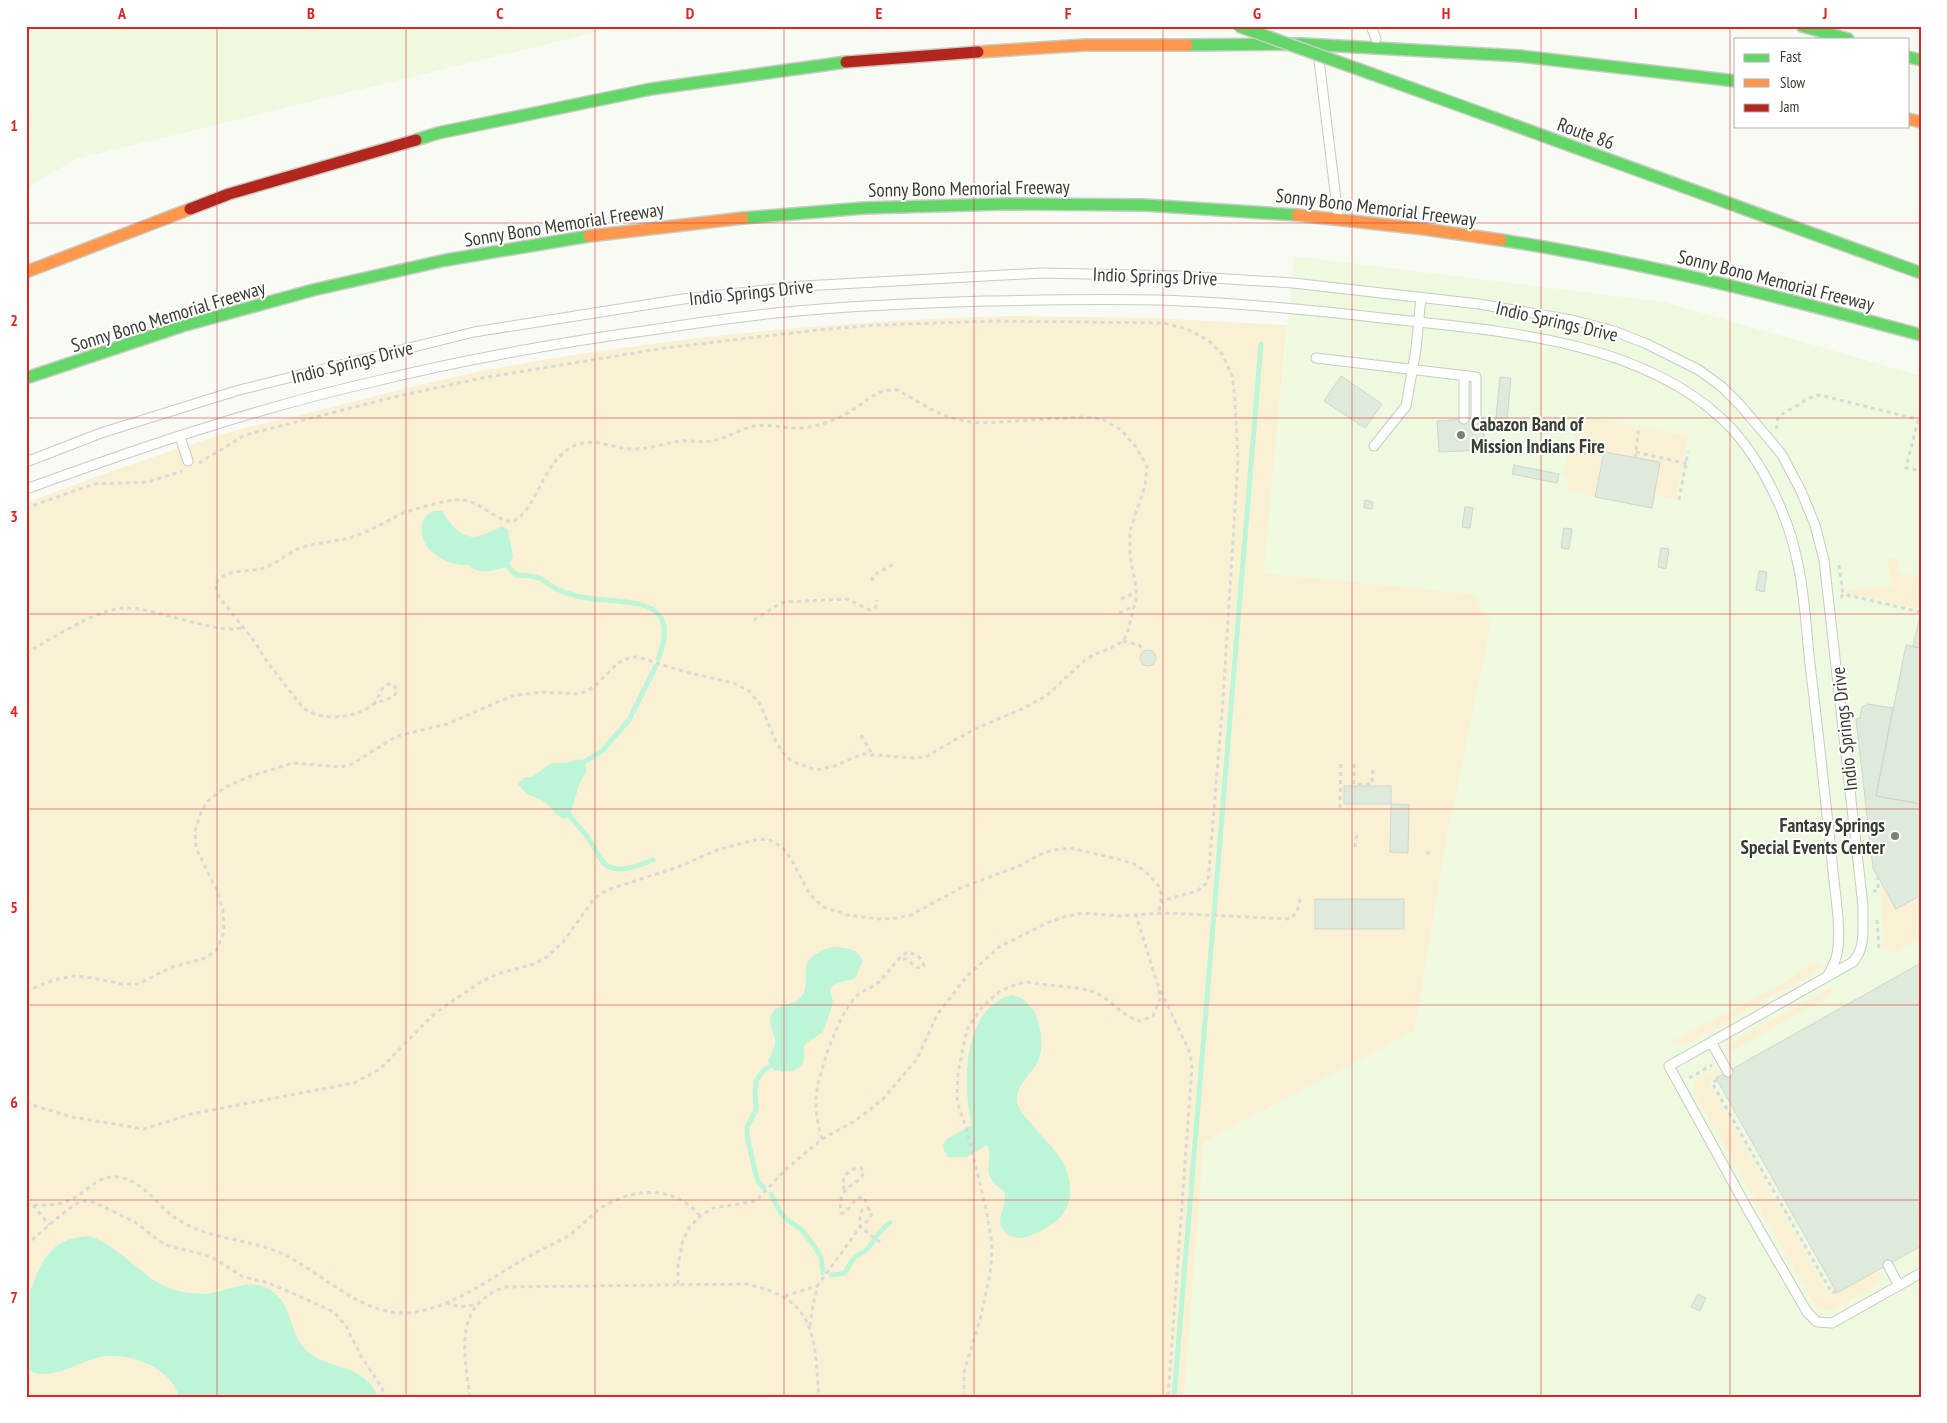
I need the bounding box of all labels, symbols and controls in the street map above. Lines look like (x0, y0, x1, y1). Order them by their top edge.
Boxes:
text: A (117, 3, 127, 23)
text: B (307, 3, 315, 23)
text: C (496, 3, 504, 23)
text: D (686, 3, 695, 23)
text: E (876, 3, 883, 23)
text: F (1065, 3, 1072, 23)
text: G (1253, 3, 1261, 23)
text: H (1442, 3, 1450, 23)
text: I (1634, 3, 1638, 23)
text: J (1822, 3, 1827, 23)
legend (1734, 38, 1910, 128)
text: Fast (1780, 47, 1801, 66)
text: Slow (1780, 73, 1805, 92)
text: Jam (1779, 97, 1799, 116)
street label: Route 86 (1554, 112, 1618, 154)
text: 1 (10, 115, 18, 135)
street label: Sonny Bono Memorial Freeway (868, 174, 1071, 202)
street label: Sonny Bono Memorial Freeway (1274, 183, 1478, 231)
street label: Sonny Bono Memorial Freeway (463, 196, 666, 252)
street label: Sonny Bono Memorial Freeway (1675, 244, 1878, 316)
street label: Indio Springs Drive (1092, 262, 1218, 290)
street label: Indio Springs Drive (688, 274, 814, 310)
street label: Sonny Bono Memorial Freeway (68, 275, 269, 357)
street label: Indio Springs Drive (1494, 295, 1621, 347)
text: 2 (10, 310, 18, 330)
street label: Indio Springs Drive (289, 335, 415, 389)
place label: Cabazon Band of Mission Indians Fire (1471, 412, 1605, 458)
marker: Cabazon Band of Mission Indians Fire (1455, 429, 1467, 441)
text: 3 (10, 506, 18, 526)
street label: Indio Springs Drive (1826, 666, 1862, 792)
text: 4 (10, 701, 18, 721)
place label: Fantasy Springs Special Events Center (1741, 813, 1885, 859)
marker: Fantasy Springs Special Events Center (1889, 830, 1901, 842)
text: 5 (10, 897, 18, 917)
text: 6 (10, 1092, 18, 1112)
text: 7 (10, 1287, 18, 1307)

